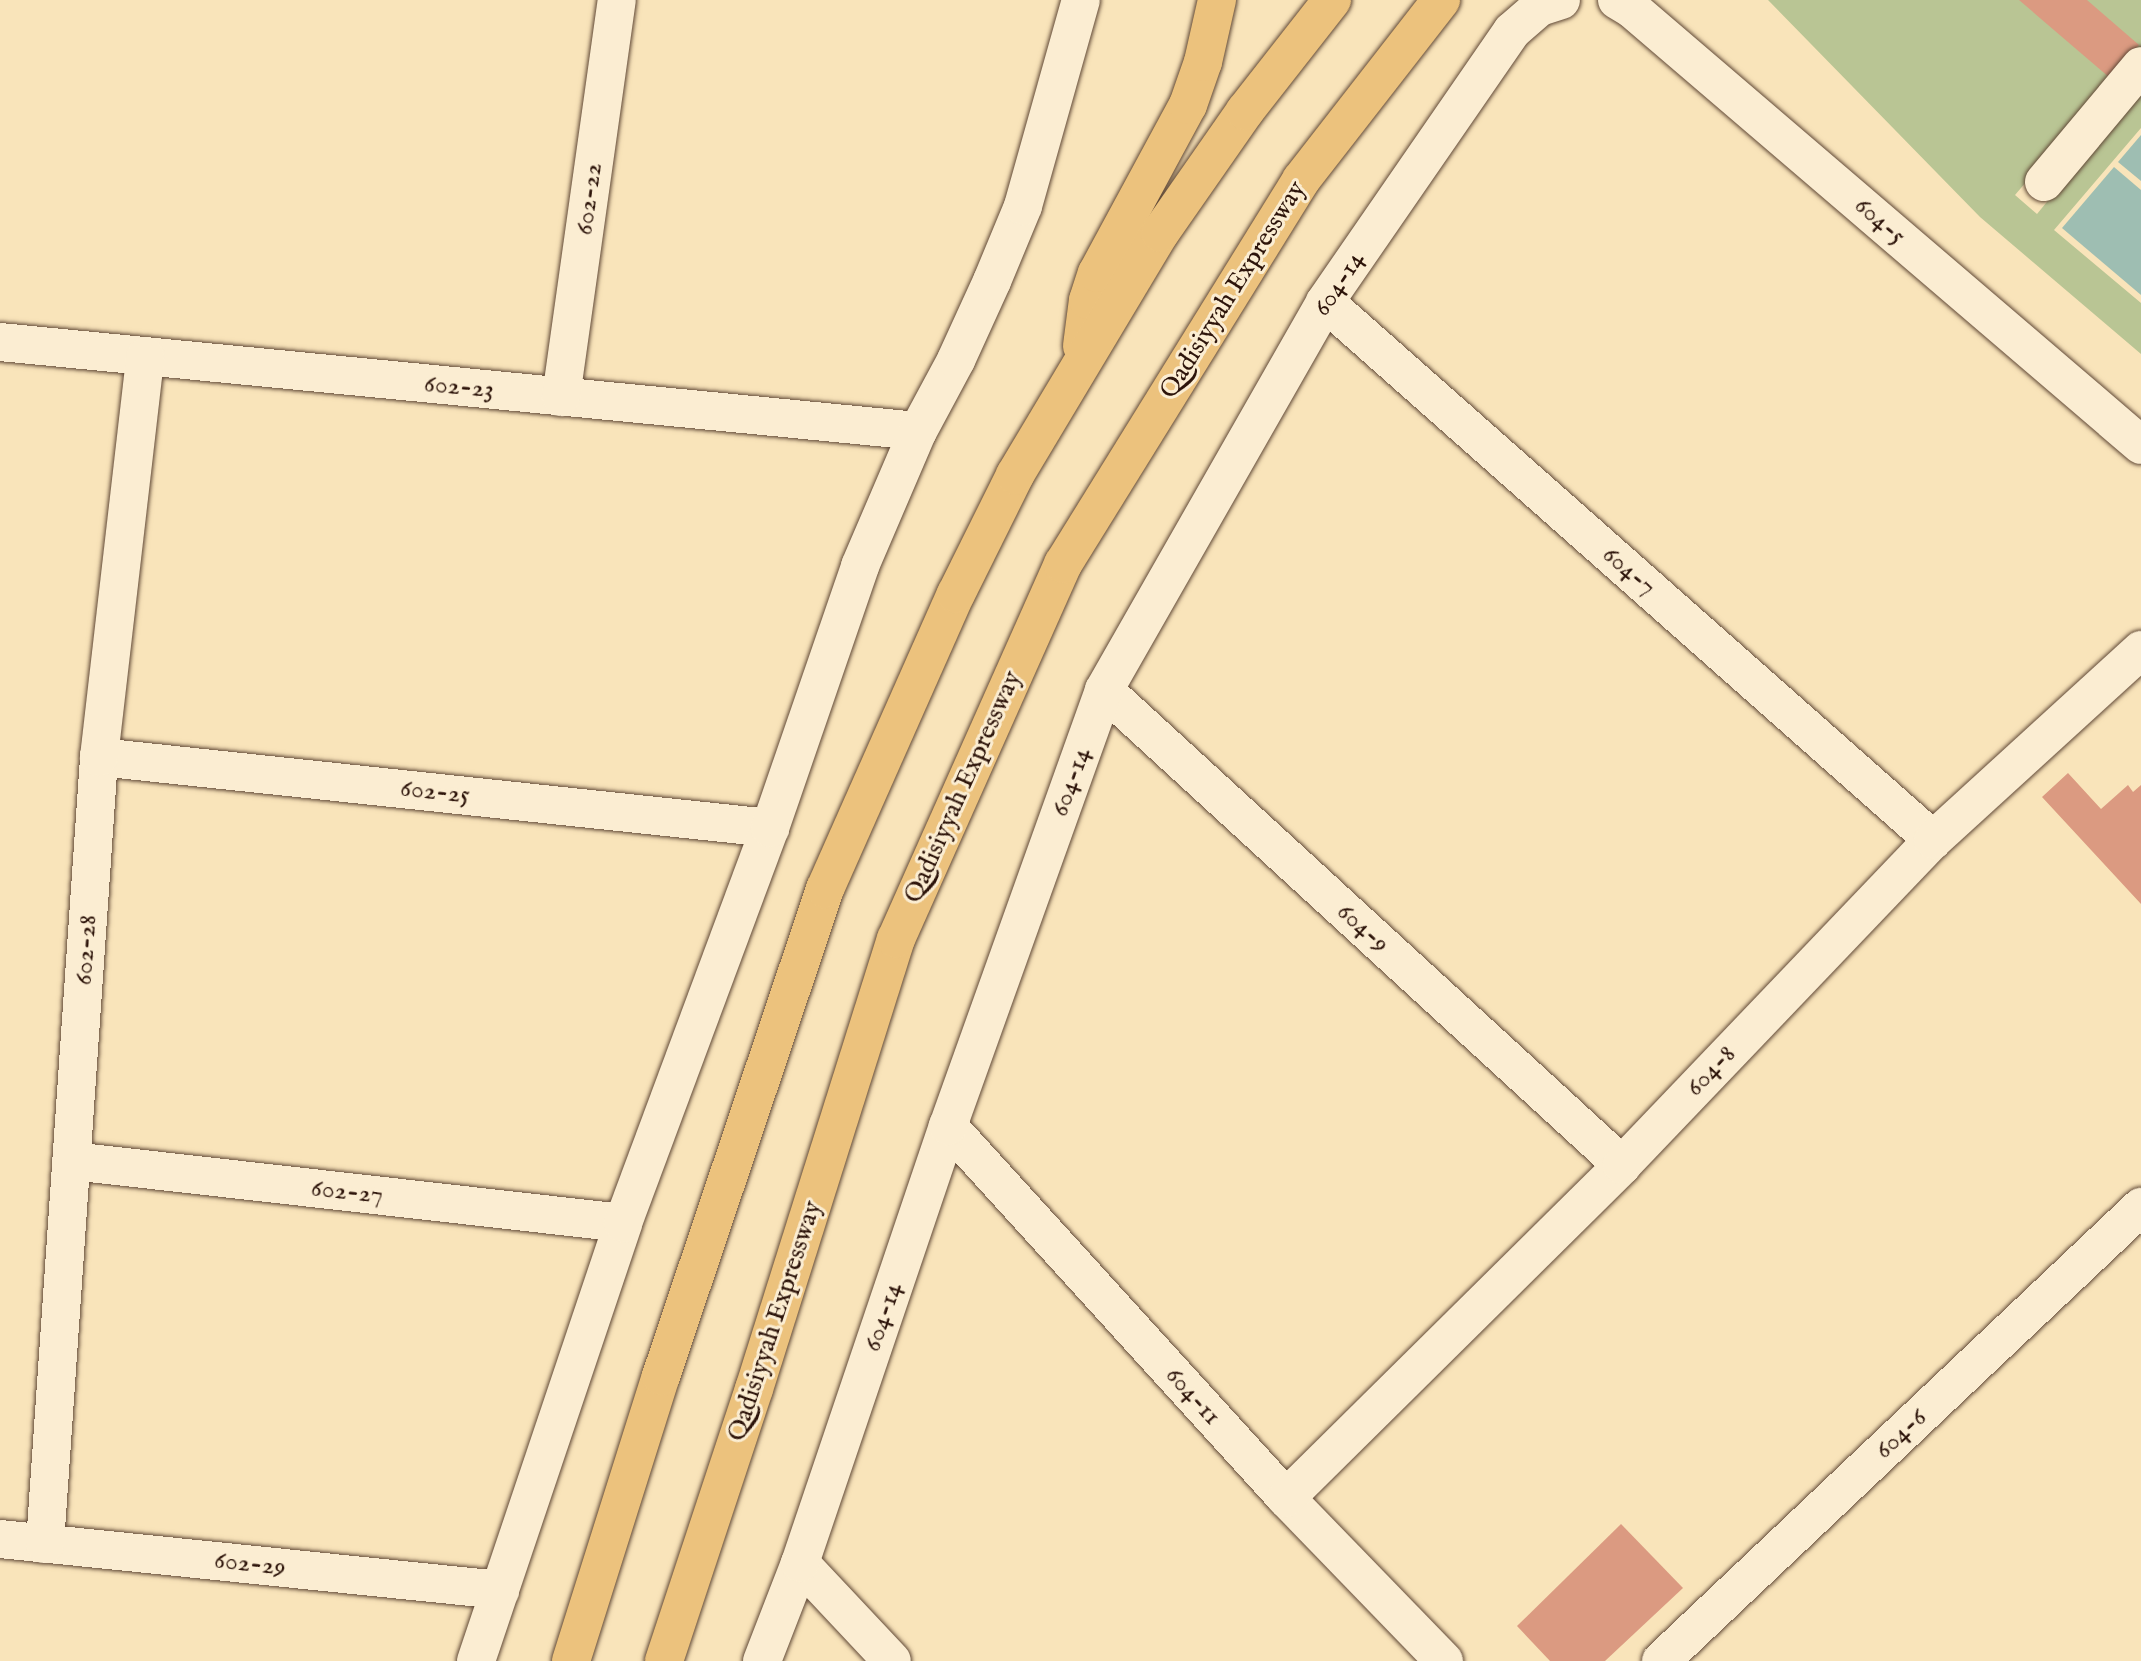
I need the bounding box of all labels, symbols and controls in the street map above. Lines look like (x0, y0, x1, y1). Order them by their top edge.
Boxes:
street label: 602-22 (569, 161, 609, 237)
street label: Qadisiyyah Expressway (1153, 175, 1313, 405)
street label: 604-5 (1848, 190, 1912, 252)
street label: 604-14 (1307, 246, 1371, 322)
street label: 602-23 (423, 368, 495, 406)
street label: 604-7 (1596, 539, 1662, 603)
street label: Qadisiyyah Expressway (898, 666, 1028, 908)
street label: 604-14 (1044, 743, 1098, 821)
street label: 602-25 (399, 773, 471, 811)
street label: 604-9 (1330, 896, 1396, 960)
street label: 602-28 (68, 914, 104, 986)
street label: 604-8 (1679, 1039, 1743, 1103)
street label: 602-27 (310, 1173, 384, 1211)
street label: Qadisiyyah Expressway (721, 1197, 829, 1445)
street label: 604-14 (857, 1278, 909, 1356)
street label: 604-11 (1159, 1360, 1227, 1432)
street label: 604-6 (1869, 1402, 1933, 1466)
street label: 602-29 (213, 1545, 287, 1583)

